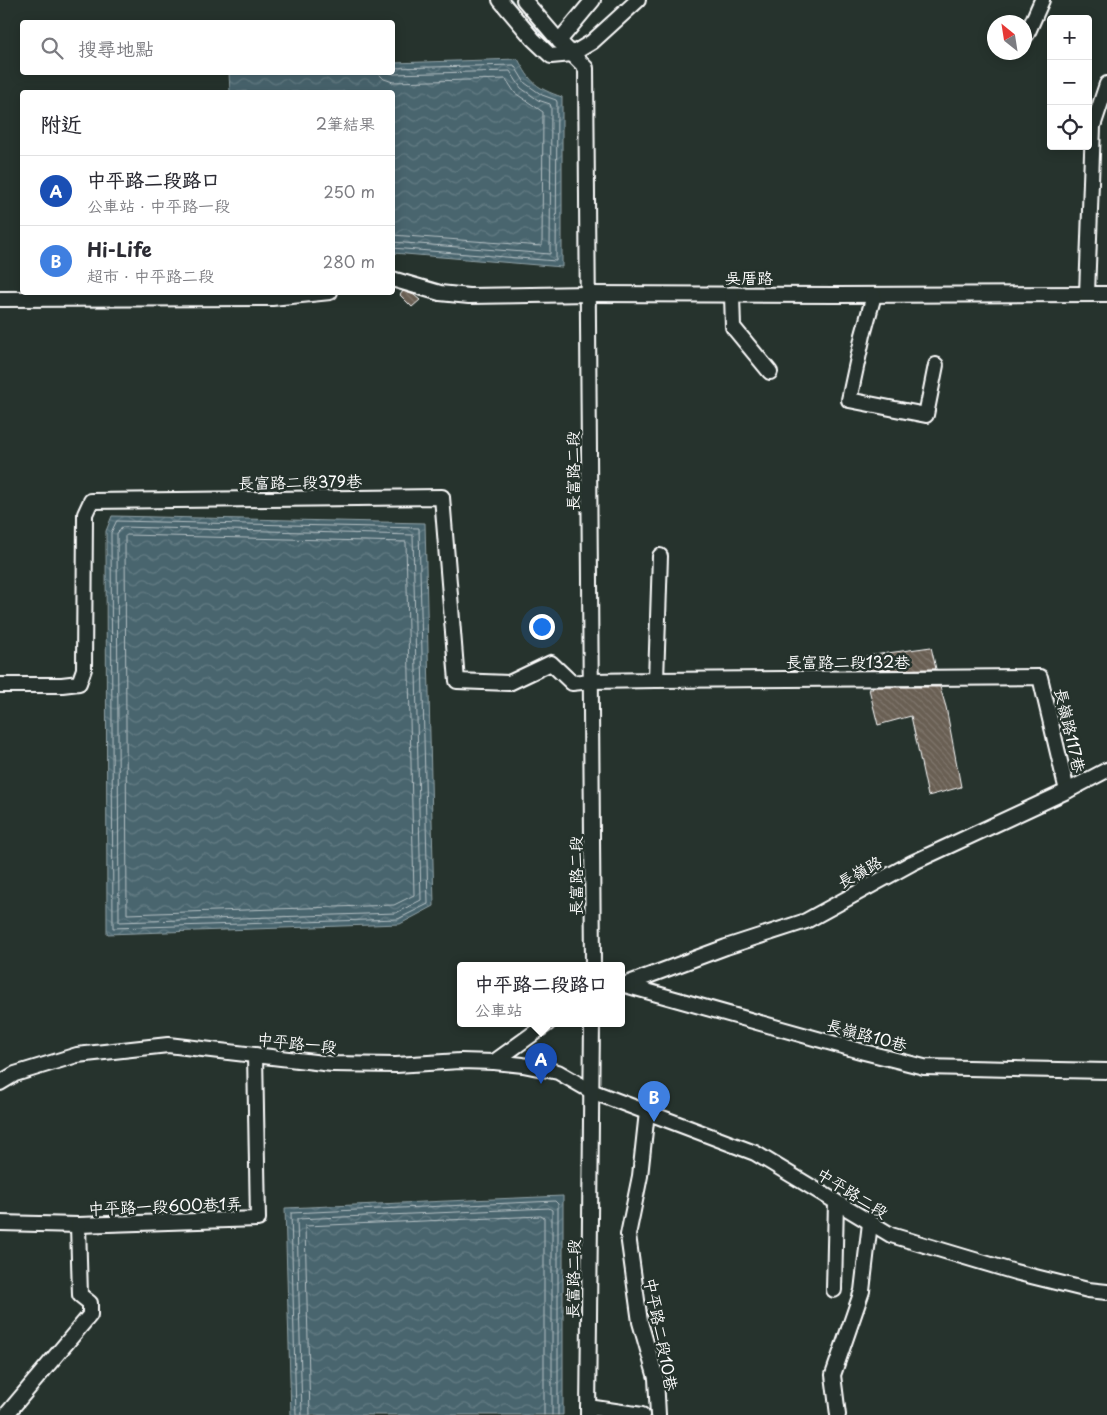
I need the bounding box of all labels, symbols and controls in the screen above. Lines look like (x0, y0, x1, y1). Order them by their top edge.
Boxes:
north arrow (987, 15, 1032, 60)
map controls (1047, 15, 1092, 150)
button: + (1047, 15, 1092, 60)
search box (20, 20, 395, 75)
icon: search (38, 34, 66, 62)
text: 搜尋地點 (78, 34, 154, 62)
button: − (1047, 60, 1092, 105)
button: locate (1047, 105, 1092, 150)
text: 附近 (40, 107, 82, 139)
text: 2筆結果 (316, 111, 375, 135)
text: 中平路二段路口 (87, 165, 220, 193)
text: A (50, 179, 62, 203)
text: 250 m (324, 179, 375, 203)
text: 公車站 · 中平路一段 (87, 193, 230, 217)
text: Hi-Life (87, 235, 152, 263)
text: B (51, 249, 61, 273)
text: 280 m (323, 249, 375, 273)
text: 超市 · 中平路二段 (87, 263, 214, 287)
street label: 吳厝路 (725, 265, 773, 289)
street label: 長富路二段 (560, 431, 584, 511)
street label: 長富路二段379巷 (238, 468, 362, 494)
your location (529, 614, 555, 640)
street label: 長富路二段132巷 (786, 649, 910, 673)
street label: 長嶺路117巷 (1050, 685, 1092, 775)
street label: 長富路二段 (563, 836, 587, 916)
street label: 長嶺路 (832, 849, 886, 893)
popup (457, 962, 625, 1027)
text: 中平路二段路口 (474, 969, 608, 997)
text: 公車站 (474, 997, 523, 1021)
street label: 長嶺路10巷 (824, 1012, 910, 1056)
street label: 中平路一段 (256, 1026, 338, 1058)
pin: A (525, 1043, 557, 1084)
pin: B (638, 1081, 670, 1122)
street label: 中平路二段 (813, 1161, 893, 1223)
street label: 中平路一段600巷1弄 (88, 1190, 242, 1220)
street label: 長富路二段 (559, 1239, 585, 1319)
street label: 中平路二段10巷 (639, 1275, 685, 1393)

